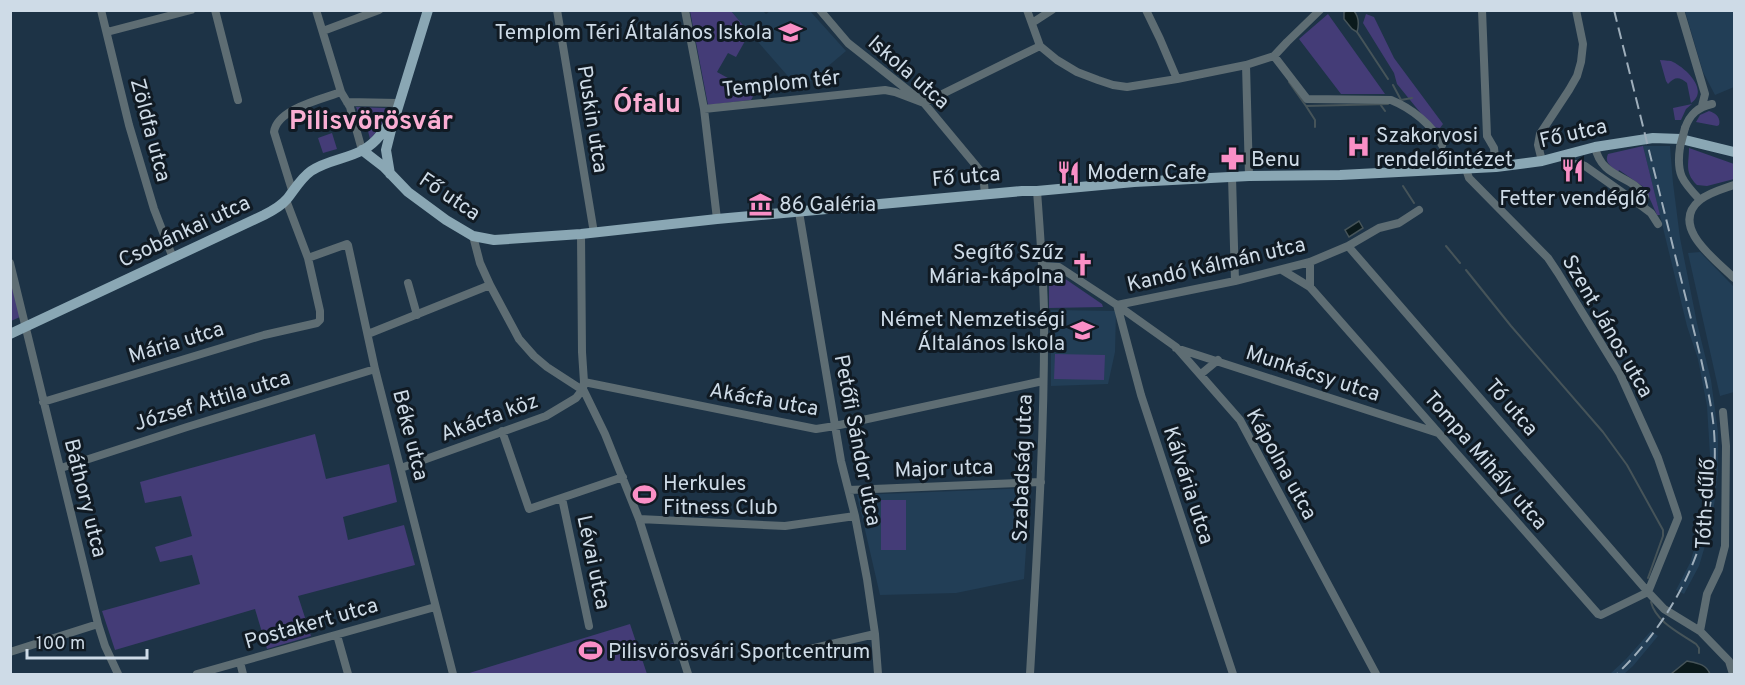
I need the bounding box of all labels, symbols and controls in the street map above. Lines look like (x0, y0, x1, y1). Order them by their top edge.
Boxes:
place label: Templom Téri Általános Iskola (494, 19, 772, 47)
school or university icon: Templom Téri Általános Iskola (777, 19, 803, 45)
street label: Iskola utca (861, 30, 955, 116)
street label: Puskin utca (570, 63, 613, 175)
street label: Templom tér (721, 65, 842, 104)
street label: Zöldfa utca (123, 76, 176, 185)
district label: Ófalu (613, 87, 681, 122)
district label: Pilisvörösvár (289, 105, 453, 139)
street label: Fő utca (1537, 114, 1610, 155)
place label: Szakorvosi rendelőintézet (1376, 123, 1513, 174)
hospital icon: Szakorvosi rendelőintézet (1345, 134, 1371, 160)
pharmacy icon: Benu (1220, 146, 1246, 172)
place label: Benu (1251, 147, 1300, 174)
restaurant icon: Fetter vendéglő (1560, 157, 1586, 183)
restaurant icon: Modern Cafe (1056, 159, 1082, 185)
place label: Modern Cafe (1087, 160, 1207, 187)
street label: Fő utca (931, 161, 1001, 194)
street label: Fő utca (413, 167, 485, 228)
place label: Fetter vendéglő (1499, 186, 1648, 213)
street label: Csobánkai utca (114, 190, 255, 275)
museum icon: 86 Galéria (748, 191, 774, 217)
place label: 86 Galéria (779, 192, 876, 219)
street label: Kandó Kálmán utca (1124, 232, 1308, 299)
place label: Segítő Szűz Mária-kápolna (929, 240, 1064, 291)
street label: Szent János utca (1555, 250, 1659, 403)
church icon: Segítő Szűz Mária-kápolna (1069, 251, 1095, 277)
place label: Német Nemzetiségi Általános Iskola (880, 307, 1065, 358)
street label: Mária utca (126, 316, 227, 371)
school or university icon: Német Nemzetiségi Általános Iskola (1070, 318, 1096, 344)
street label: Munkácsy utca (1242, 340, 1383, 409)
street label: Petőfi Sándor utca (827, 352, 886, 528)
street label: József Attila utca (131, 365, 294, 438)
street label: Tó utca (1478, 374, 1543, 442)
street label: Akácfa utca (707, 378, 820, 423)
street label: Tompa Mihály utca (1417, 386, 1553, 536)
street label: Béke utca (385, 387, 434, 484)
street label: Akácfa köz (437, 388, 542, 449)
street label: Szabadság utca (1007, 394, 1040, 542)
street label: Kápolna utca (1239, 404, 1322, 525)
street label: Kálvária utca (1156, 423, 1219, 548)
street label: Báthory utca (57, 436, 112, 561)
street label: Major utca (894, 454, 994, 485)
street label: Tóth-dűlő (1691, 457, 1722, 550)
place label: Herkules Fitness Club (663, 471, 778, 522)
sports icon: Herkules Fitness Club (632, 482, 658, 508)
street label: Lévai utca (569, 513, 616, 612)
street label: Postakert utca (242, 593, 381, 656)
scale bar (27, 622, 147, 660)
text: 100 m (36, 633, 85, 656)
sports icon: Pilisvörösvári Sportcentrum (577, 638, 603, 664)
place label: Pilisvörösvári Sportcentrum (608, 639, 870, 666)

